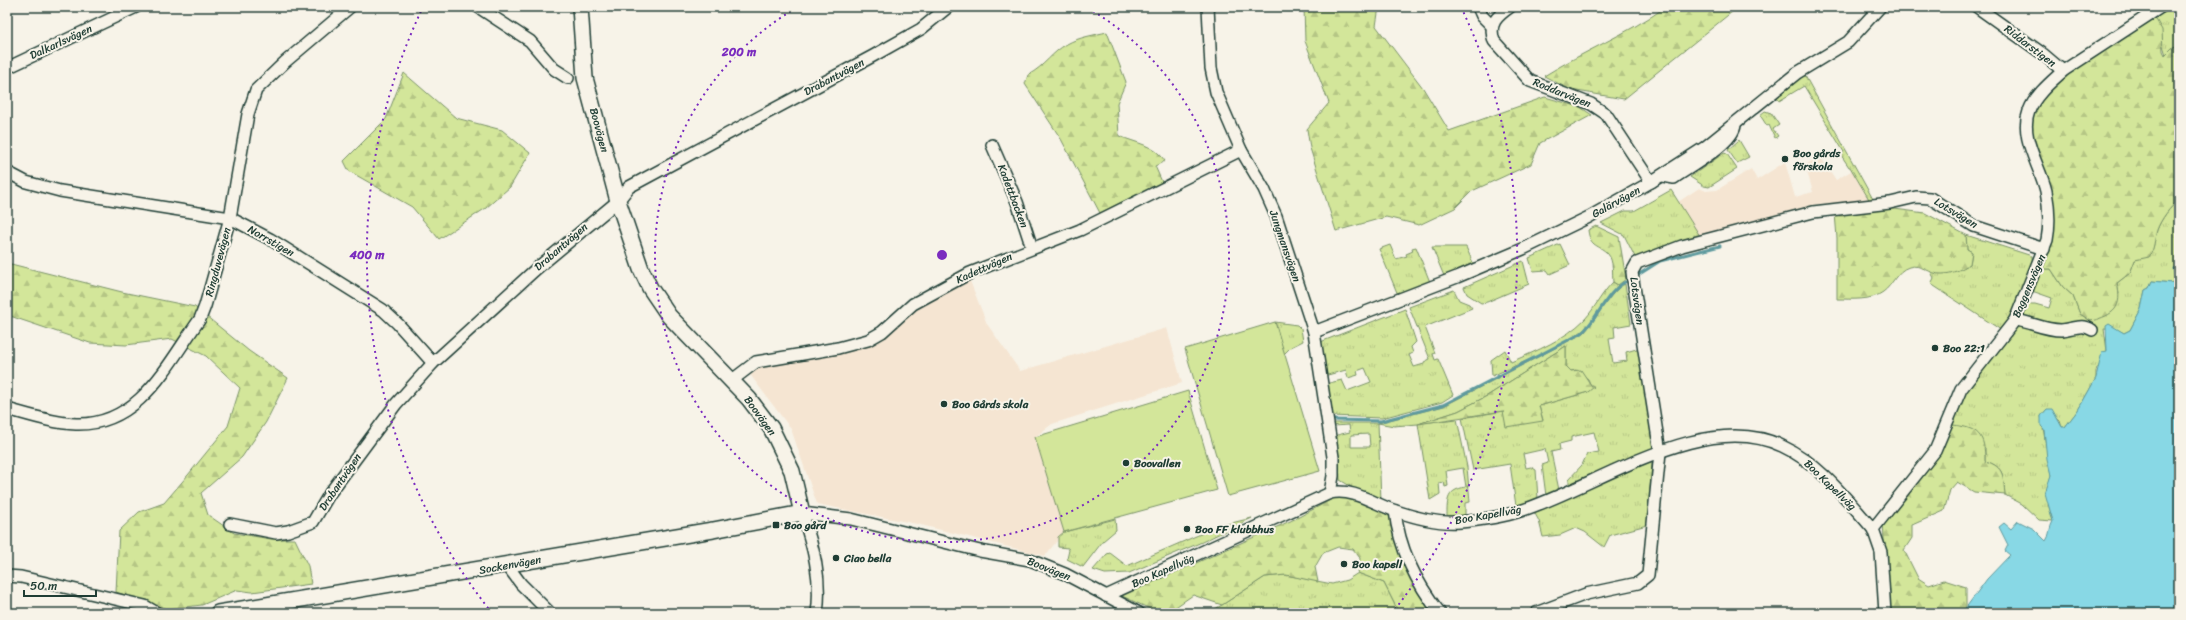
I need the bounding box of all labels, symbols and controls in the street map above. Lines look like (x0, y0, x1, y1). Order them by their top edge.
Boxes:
street label: Dalkarlsvägen (27, 19, 95, 65)
street label: Riddarstigen (2000, 20, 2060, 72)
text: 200 m (721, 41, 757, 63)
street label: Drabantvägen (800, 53, 868, 101)
street label: Roddarvägen (1530, 73, 1594, 113)
street label: Boovägen (584, 106, 614, 154)
place label: Boo gårds förskola (1793, 144, 1841, 176)
marker: Boo gårds förskola (1780, 154, 1790, 164)
street label: Kadettbacken (992, 161, 1034, 231)
street label: Galärvägen (1588, 181, 1644, 223)
street label: Lotsvägen (1930, 192, 1982, 234)
street label: Jungmansvägen (1263, 207, 1306, 285)
street label: Drabantvägen (530, 218, 592, 276)
street label: Norrstigen (244, 220, 298, 262)
street label: Ringduvevägen (200, 225, 236, 299)
text: 400 m (348, 244, 385, 266)
street label: Kadettvägen (953, 247, 1015, 289)
centre of rings (935, 248, 949, 262)
street label: Baggensvägen (2007, 251, 2051, 321)
street label: Lotsvägen (1624, 276, 1650, 326)
place label: Boo 22:1 (1943, 339, 1985, 358)
marker: Boo 22:1 (1930, 343, 1940, 353)
street label: Boovägen (739, 392, 781, 440)
place label: Boo Gårds skola (952, 395, 1029, 414)
marker: Boo Gårds skola (939, 399, 949, 409)
street label: Drabantvägen (314, 449, 366, 515)
place label: Boovallen (1134, 454, 1181, 473)
street label: Boo Kapellväg (1799, 455, 1861, 515)
marker: Boovallen (1121, 458, 1131, 468)
street label: Boo Kapellväg (1453, 500, 1523, 530)
place label: Boo gård (784, 516, 828, 535)
marker: Boo gård (771, 520, 781, 530)
place label: Boo FF klubbhus (1195, 520, 1274, 539)
marker: Boo FF klubbhus (1182, 524, 1192, 534)
street label: Boo Kapellväg (1128, 548, 1198, 593)
place label: Ciao bella (843, 549, 892, 568)
street label: Sockenvägen (477, 550, 543, 580)
street label: Boovägen (1024, 552, 1074, 586)
marker: Ciao bella (831, 553, 841, 563)
place label: Boo kapell (1352, 555, 1403, 574)
marker: Boo kapell (1339, 559, 1349, 569)
scale bar (24, 572, 96, 598)
text: 50 m (30, 575, 57, 597)

